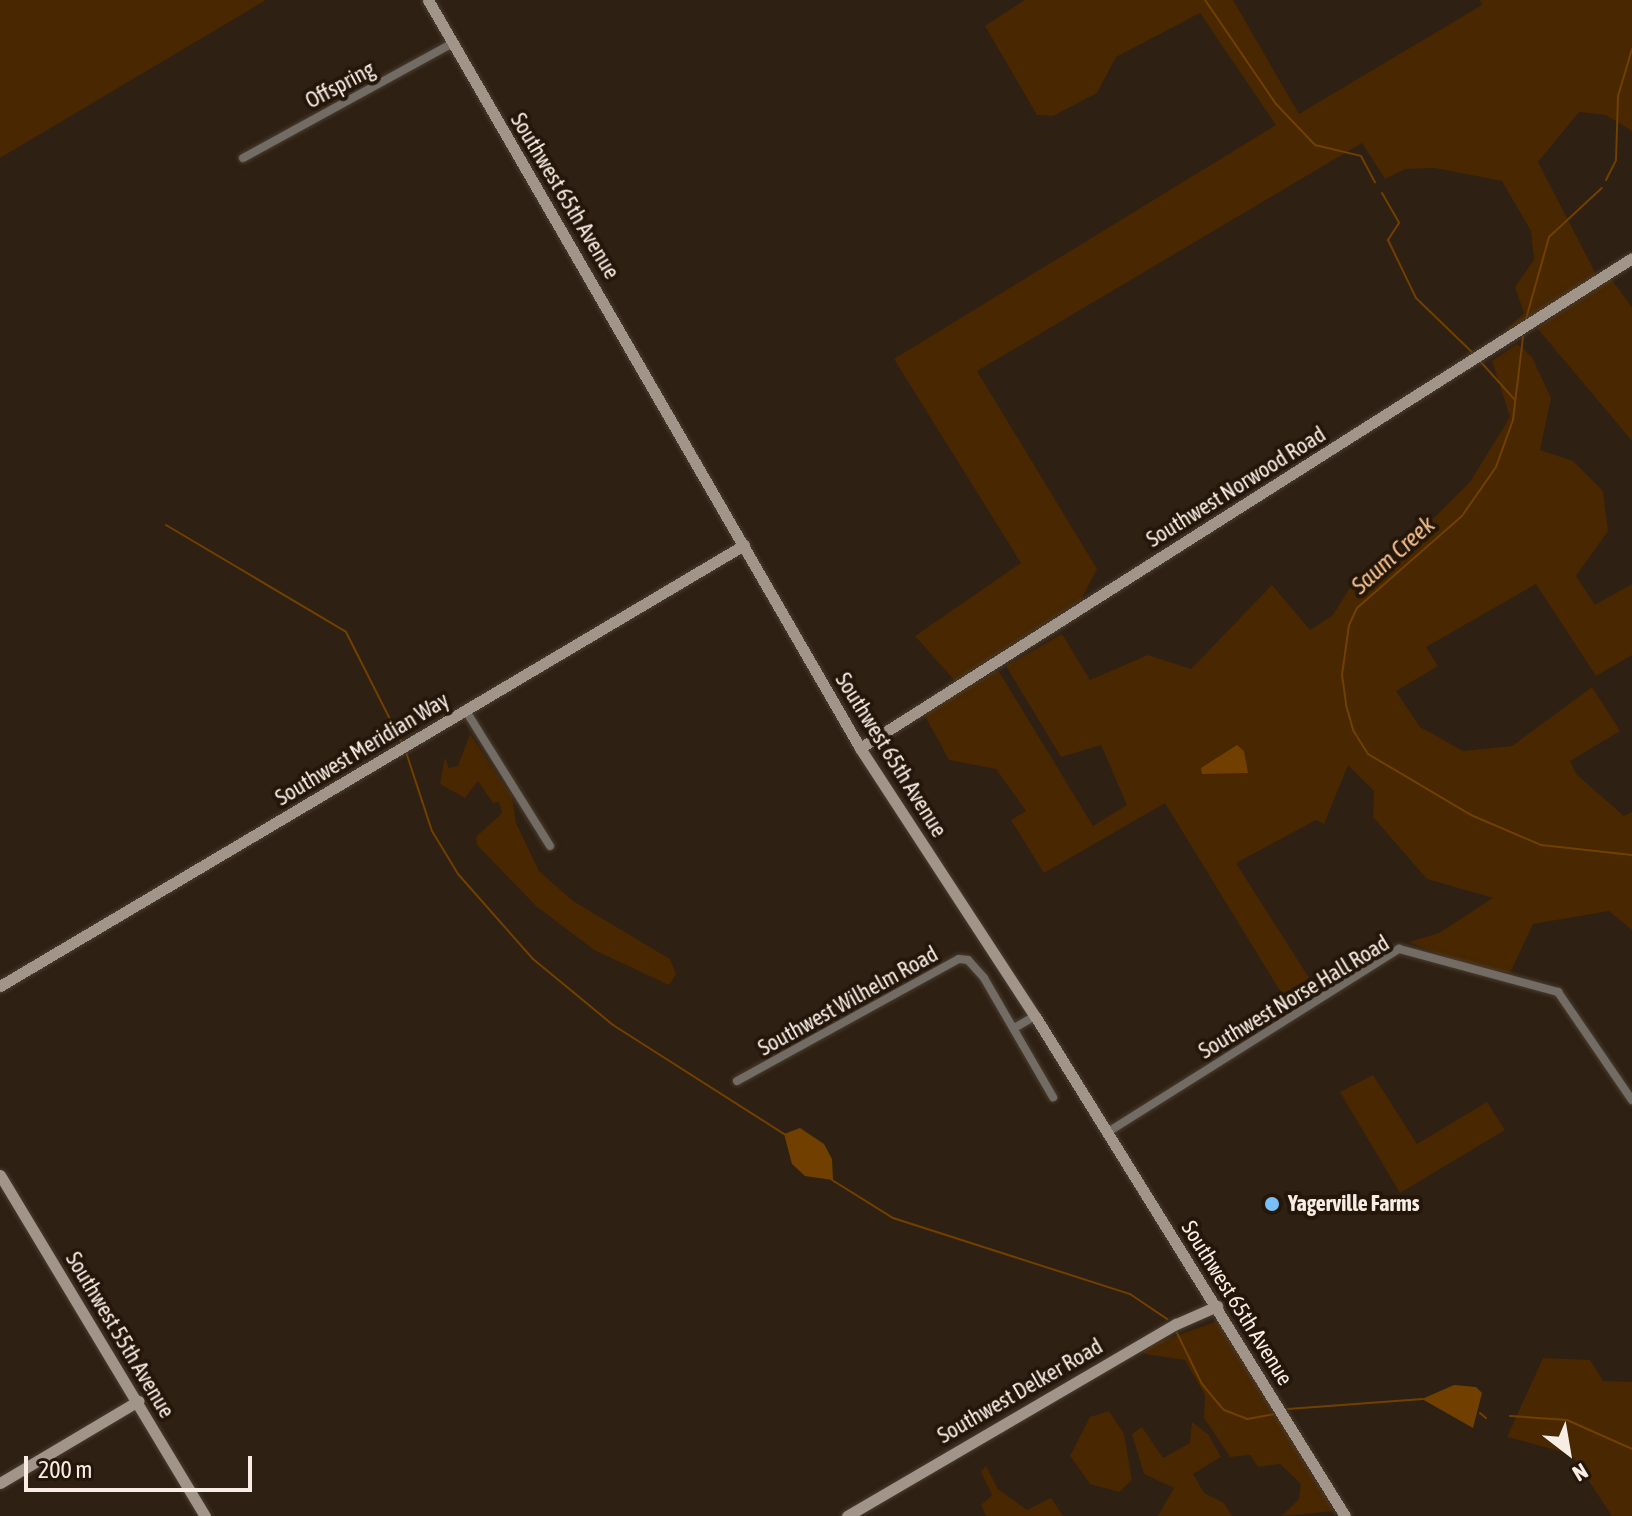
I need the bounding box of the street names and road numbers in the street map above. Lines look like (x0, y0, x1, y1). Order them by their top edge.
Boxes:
street label: Offspring (301, 56, 379, 114)
street label: Southwest 65th Avenue (505, 108, 625, 284)
street label: Southwest Norwood Road (1142, 421, 1330, 553)
street label: Southwest 65th Avenue (830, 668, 952, 842)
street label: Southwest Meridian Way (271, 687, 453, 811)
street label: Southwest Norse Hall Road (1194, 930, 1394, 1064)
street label: Southwest Wilhelm Road (754, 941, 942, 1061)
street label: Southwest 65th Avenue (1176, 1216, 1298, 1390)
street label: Southwest 55th Avenue (60, 1247, 180, 1423)
street label: Southwest Delker Road (933, 1333, 1107, 1449)

